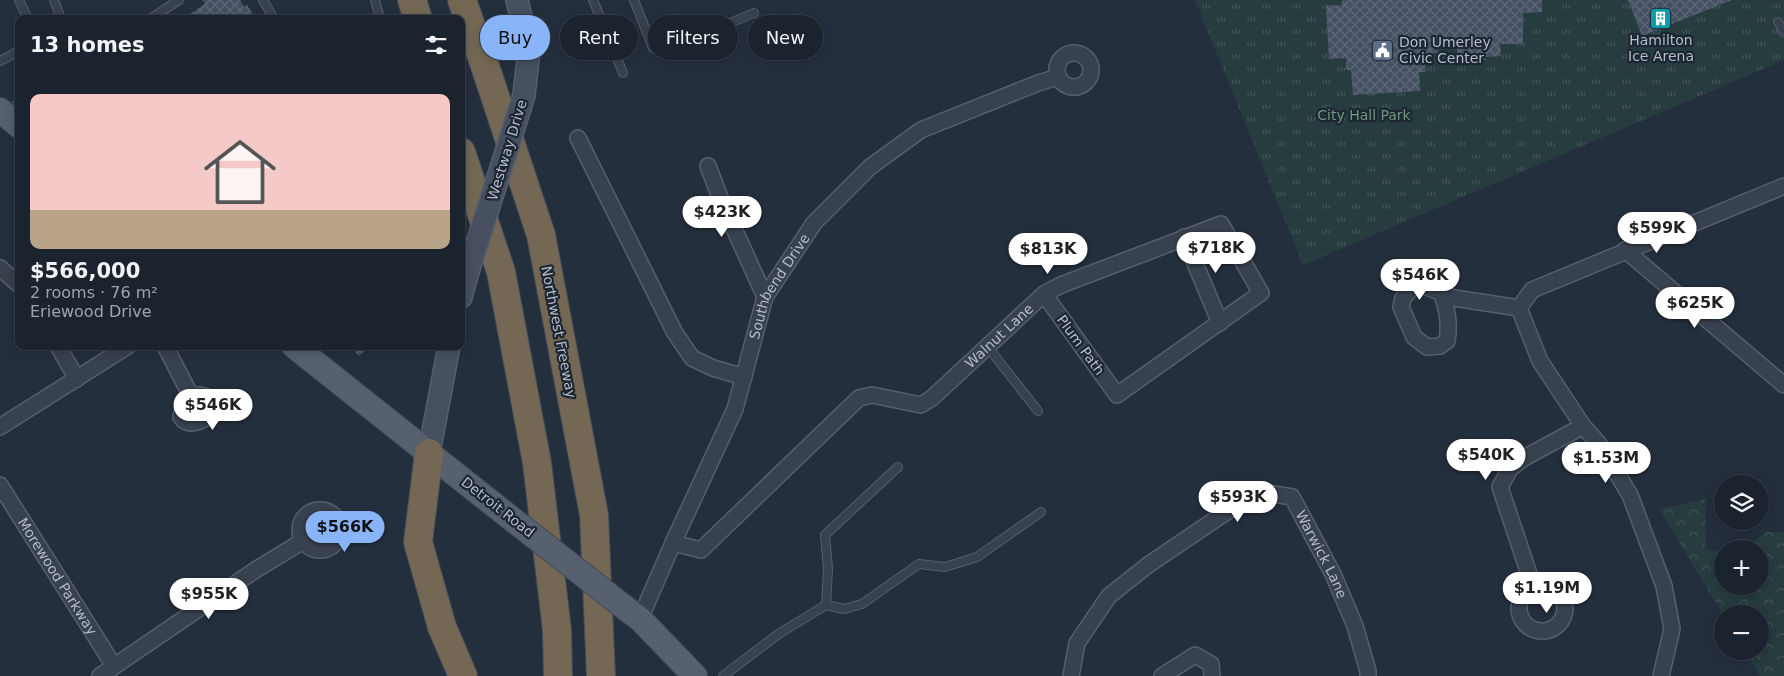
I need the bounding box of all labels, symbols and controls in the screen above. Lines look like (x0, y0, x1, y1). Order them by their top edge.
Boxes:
building icon: Hamilton Ice Arena (1649, 6, 1673, 30)
chip: Buy (480, 15, 550, 60)
chip: Rent (560, 15, 638, 60)
chip: Filters (648, 15, 738, 60)
chip: New (748, 15, 823, 60)
icon: filters (422, 31, 450, 59)
place label: Hamilton Ice Arena (1628, 32, 1694, 64)
text: 13 homes (30, 33, 145, 57)
place label: Don Umerley Civic Center (1399, 34, 1491, 66)
public building icon: Don Umerley Civic Center (1371, 38, 1395, 62)
street label: Westway Drive (484, 98, 530, 202)
park label: City Hall Park (1317, 107, 1412, 123)
icon: home (195, 127, 285, 217)
pin: $423K (687, 196, 757, 238)
text: $423K (694, 202, 750, 221)
pin: $599K (1622, 212, 1692, 254)
text: $599K (1629, 218, 1685, 237)
street label: Southbend Drive (746, 231, 813, 341)
pin: $813K (1013, 232, 1083, 275)
pin: $718K (1181, 232, 1251, 274)
text: $718K (1188, 238, 1244, 257)
text: $813K (1020, 239, 1076, 258)
pin: $546K (1385, 258, 1455, 301)
text: $566,000 (30, 259, 140, 283)
street label: Northwest Freeway (538, 264, 580, 400)
text: $546K (1392, 265, 1448, 284)
text: 2 rooms · 76 m² (30, 283, 158, 302)
pin: $625K (1660, 286, 1730, 329)
text: $625K (1667, 293, 1723, 312)
street label: Walnut Lane (962, 300, 1036, 371)
text: Eriewood Drive (30, 302, 152, 321)
street label: Plum Path (1054, 312, 1108, 378)
pin: $546K (178, 388, 248, 431)
text: $546K (185, 395, 241, 414)
pin: $540K (1451, 438, 1521, 481)
pin: $1.53M (1565, 442, 1647, 484)
text: $540K (1458, 445, 1514, 464)
text: $1.53M (1573, 448, 1639, 467)
street label: Detroit Road (458, 474, 538, 540)
map controls (1714, 475, 1769, 660)
button: layers (1714, 475, 1769, 530)
pin: $593K (1203, 480, 1273, 523)
text: $593K (1210, 487, 1266, 506)
street label: Warwick Lane (1293, 508, 1350, 601)
pin: $566K (310, 510, 380, 553)
street label: Morewood Parkway (15, 515, 100, 638)
text: $566K (317, 517, 373, 536)
button: + (1714, 540, 1769, 595)
pin: $1.19M (1506, 572, 1588, 614)
pin: $955K (174, 578, 244, 620)
text: $1.19M (1514, 578, 1580, 597)
text: $955K (181, 584, 237, 603)
button: − (1714, 605, 1769, 660)

